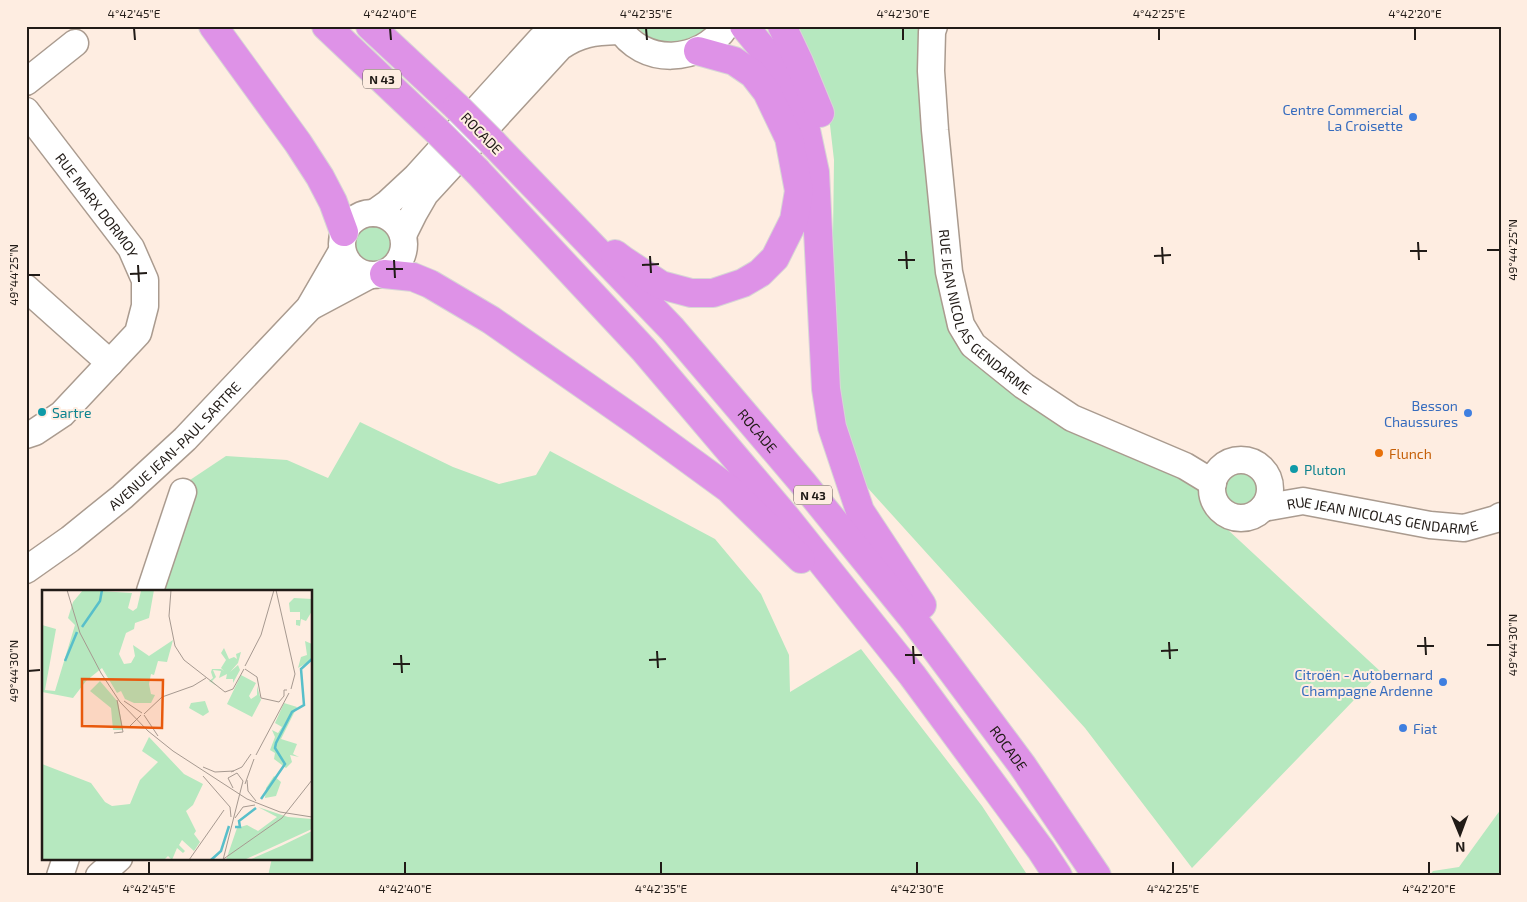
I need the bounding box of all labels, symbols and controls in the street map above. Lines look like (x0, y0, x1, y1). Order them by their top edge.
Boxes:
text: 4°42'45"E (108, 6, 161, 20)
text: 4°42'40"E (363, 6, 417, 20)
text: 4°42'35"E (620, 6, 672, 20)
text: 4°42'30"E (876, 6, 930, 20)
text: 4°42'25"E (1133, 6, 1186, 20)
text: 4°42'20"E (1388, 6, 1442, 20)
road number: N 43 (363, 70, 401, 88)
place label: Centre Commercial La Croisette (1282, 101, 1404, 134)
street label: ROCADE (458, 108, 506, 158)
marker: Centre Commercial La Croisette (1407, 111, 1419, 123)
street label: RUE MARX DORMOY (52, 149, 142, 260)
text: 49°44'25"N (1505, 219, 1519, 281)
street label: RUE JEAN NICOLAS GENDARME (936, 228, 1035, 397)
text: 49°44'25"N (6, 244, 20, 306)
street label: AVENUE JEAN-PAUL SARTRE (105, 378, 244, 513)
place label: Besson Chaussures (1384, 397, 1458, 430)
place label: Sartre (52, 404, 91, 421)
street label: ROCADE (735, 405, 781, 456)
marker: Sartre (36, 406, 48, 418)
marker: Besson Chaussures (1462, 407, 1474, 419)
place label: Flunch (1389, 445, 1432, 462)
marker: Flunch (1373, 447, 1385, 459)
place label: Pluton (1304, 461, 1346, 478)
marker: Pluton (1288, 463, 1300, 475)
road number: N 43 (794, 486, 832, 504)
street label: RUE JEAN NICOLAS GENDARME (1285, 492, 1480, 537)
inset map (42, 590, 312, 860)
text: 49°44'30"N (1505, 614, 1519, 676)
text: 49°44'30"N (6, 640, 20, 702)
place label: Citroën - Autobernard Champagne Ardenne (1295, 666, 1433, 699)
marker: Citroën - Autobernard Champagne Ardenne (1437, 676, 1449, 688)
place label: Fiat (1413, 720, 1437, 737)
street label: ROCADE (987, 722, 1032, 774)
marker: Fiat (1397, 722, 1409, 734)
north arrow (1434, 810, 1484, 860)
text: N (1455, 839, 1465, 856)
text: 4°42'45"E (123, 881, 176, 895)
text: 4°42'40"E (378, 881, 432, 895)
text: 4°42'35"E (635, 881, 687, 895)
text: 4°42'30"E (890, 881, 944, 895)
text: 4°42'25"E (1147, 881, 1200, 895)
text: 4°42'20"E (1402, 881, 1456, 895)

